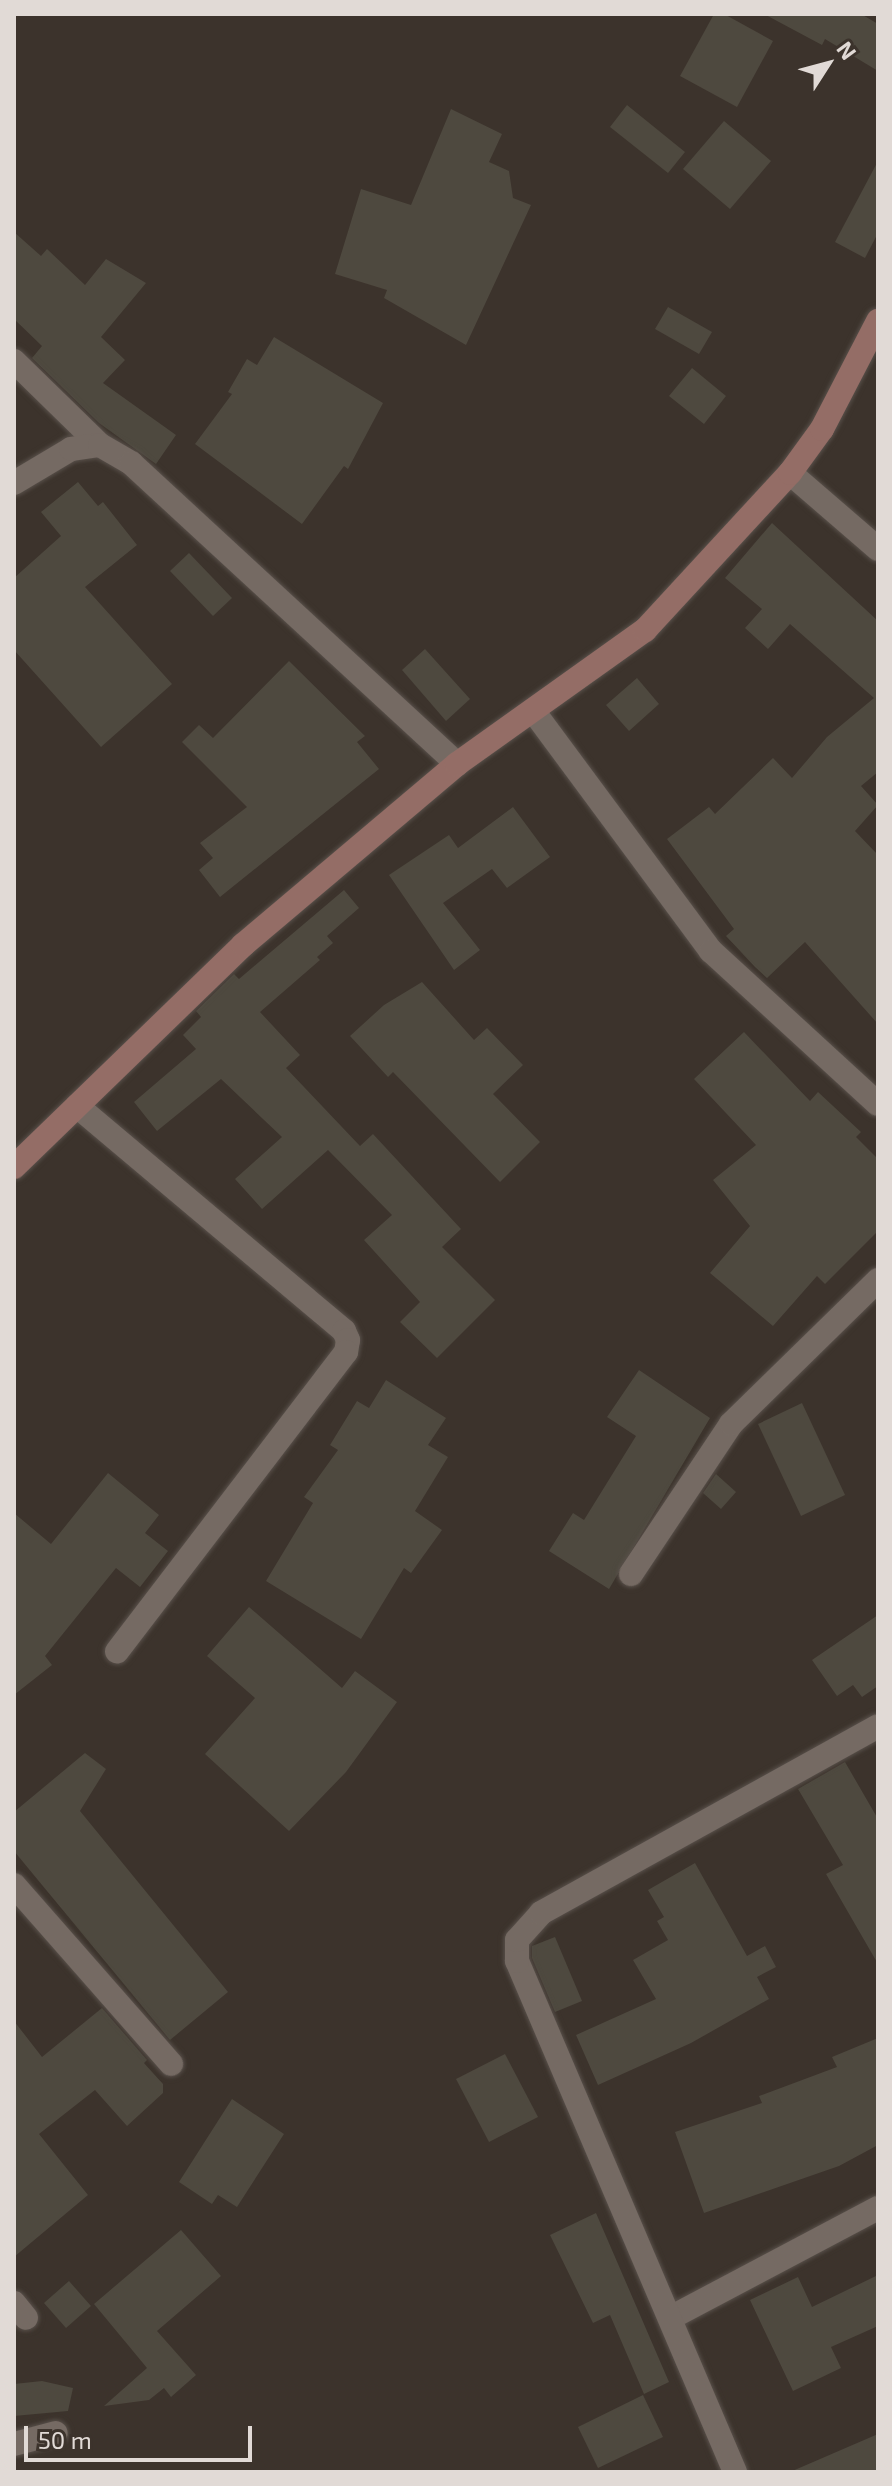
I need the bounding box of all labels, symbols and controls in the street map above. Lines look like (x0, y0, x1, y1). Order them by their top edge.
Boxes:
north arrow (788, 24, 868, 104)
text: N (832, 36, 863, 64)
scale bar (28, 2410, 256, 2460)
text: 50 m (38, 2425, 92, 2454)

